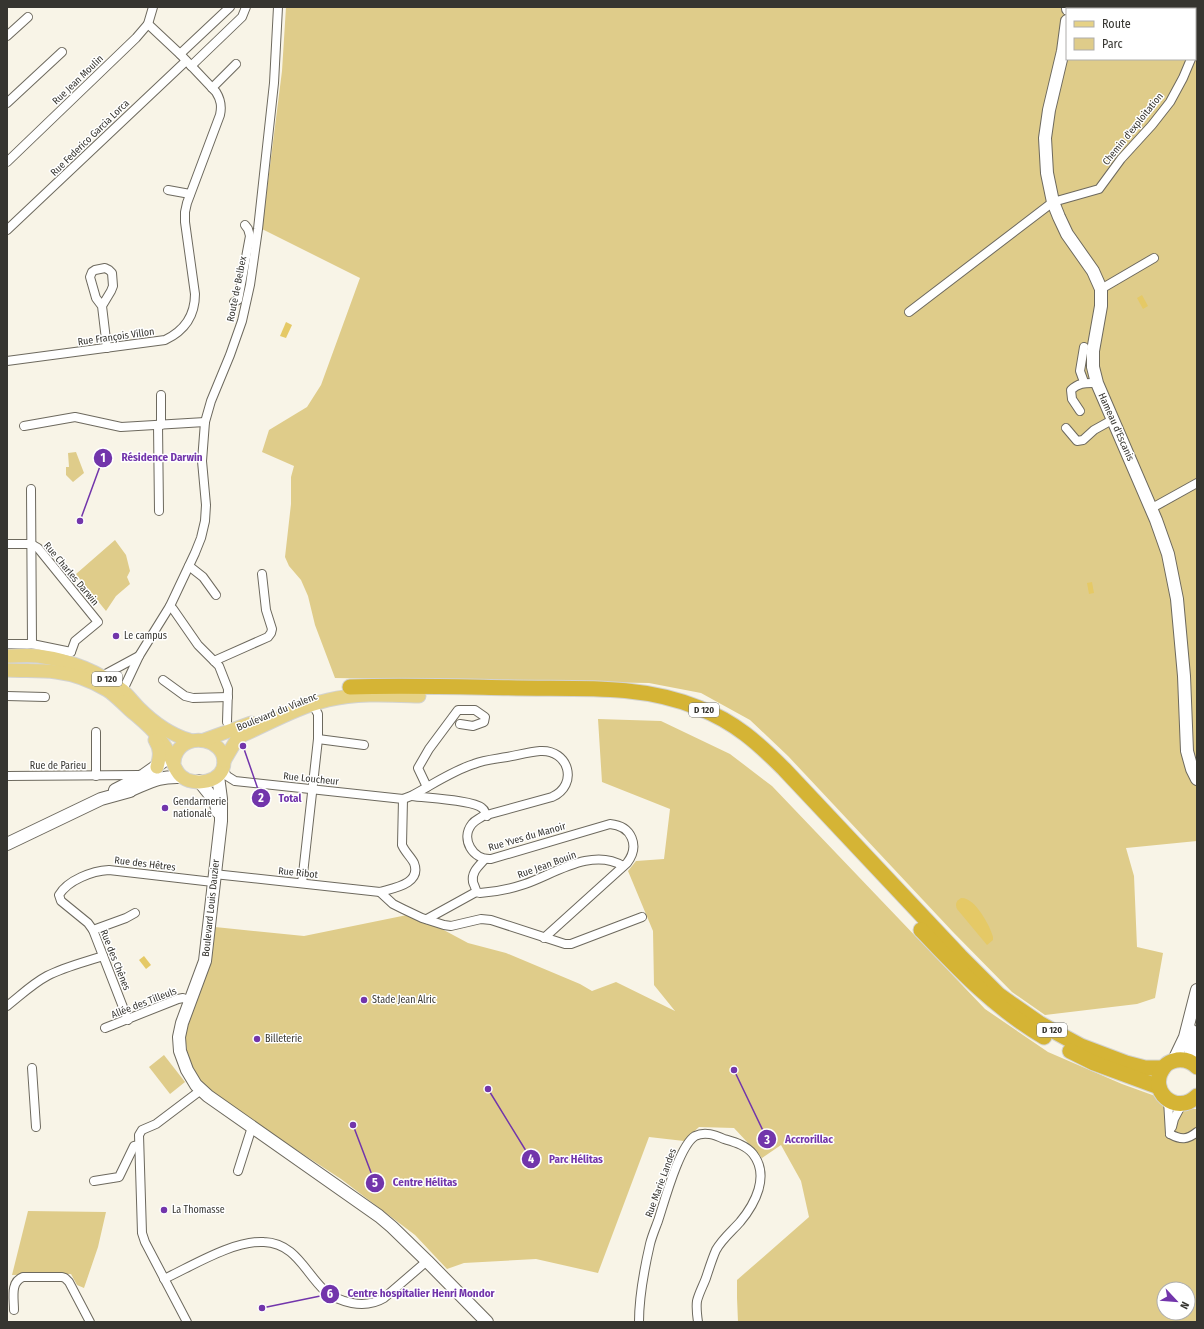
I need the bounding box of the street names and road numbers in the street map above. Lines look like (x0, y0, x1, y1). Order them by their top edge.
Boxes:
street label: Rue Jean Moulin (50, 53, 106, 107)
street label: Chemin d'exploitation (1100, 90, 1166, 168)
street label: Rue Federico Garcia Lorca (48, 97, 132, 179)
street label: Route de Belbex (225, 255, 249, 323)
street label: Rue François Villon (77, 326, 155, 348)
street label: Hameau d'Escanis (1096, 391, 1136, 463)
street label: Rue Charles Darwin (41, 540, 101, 608)
road number: D 120 (92, 672, 122, 686)
street label: Boulevard du Vialenc (235, 690, 320, 734)
road number: D 120 (689, 703, 719, 717)
street label: Rue de Parieu (30, 760, 86, 772)
street label: Rue Loucheur (283, 770, 340, 788)
street label: Rue Yves du Manoir (487, 820, 568, 854)
street label: Rue Jean Bouin (516, 849, 578, 881)
street label: Rue des Hêtres (114, 854, 176, 874)
street label: Boulevard Louis Dauzier (200, 858, 222, 957)
street label: Rue Ribot (278, 865, 319, 881)
street label: Rue des Chênes (97, 928, 133, 992)
street label: Allée des Tilleuls (110, 985, 178, 1021)
road number: D 120 (1037, 1023, 1067, 1037)
street label: Rue Marie Landes (643, 1147, 679, 1219)

